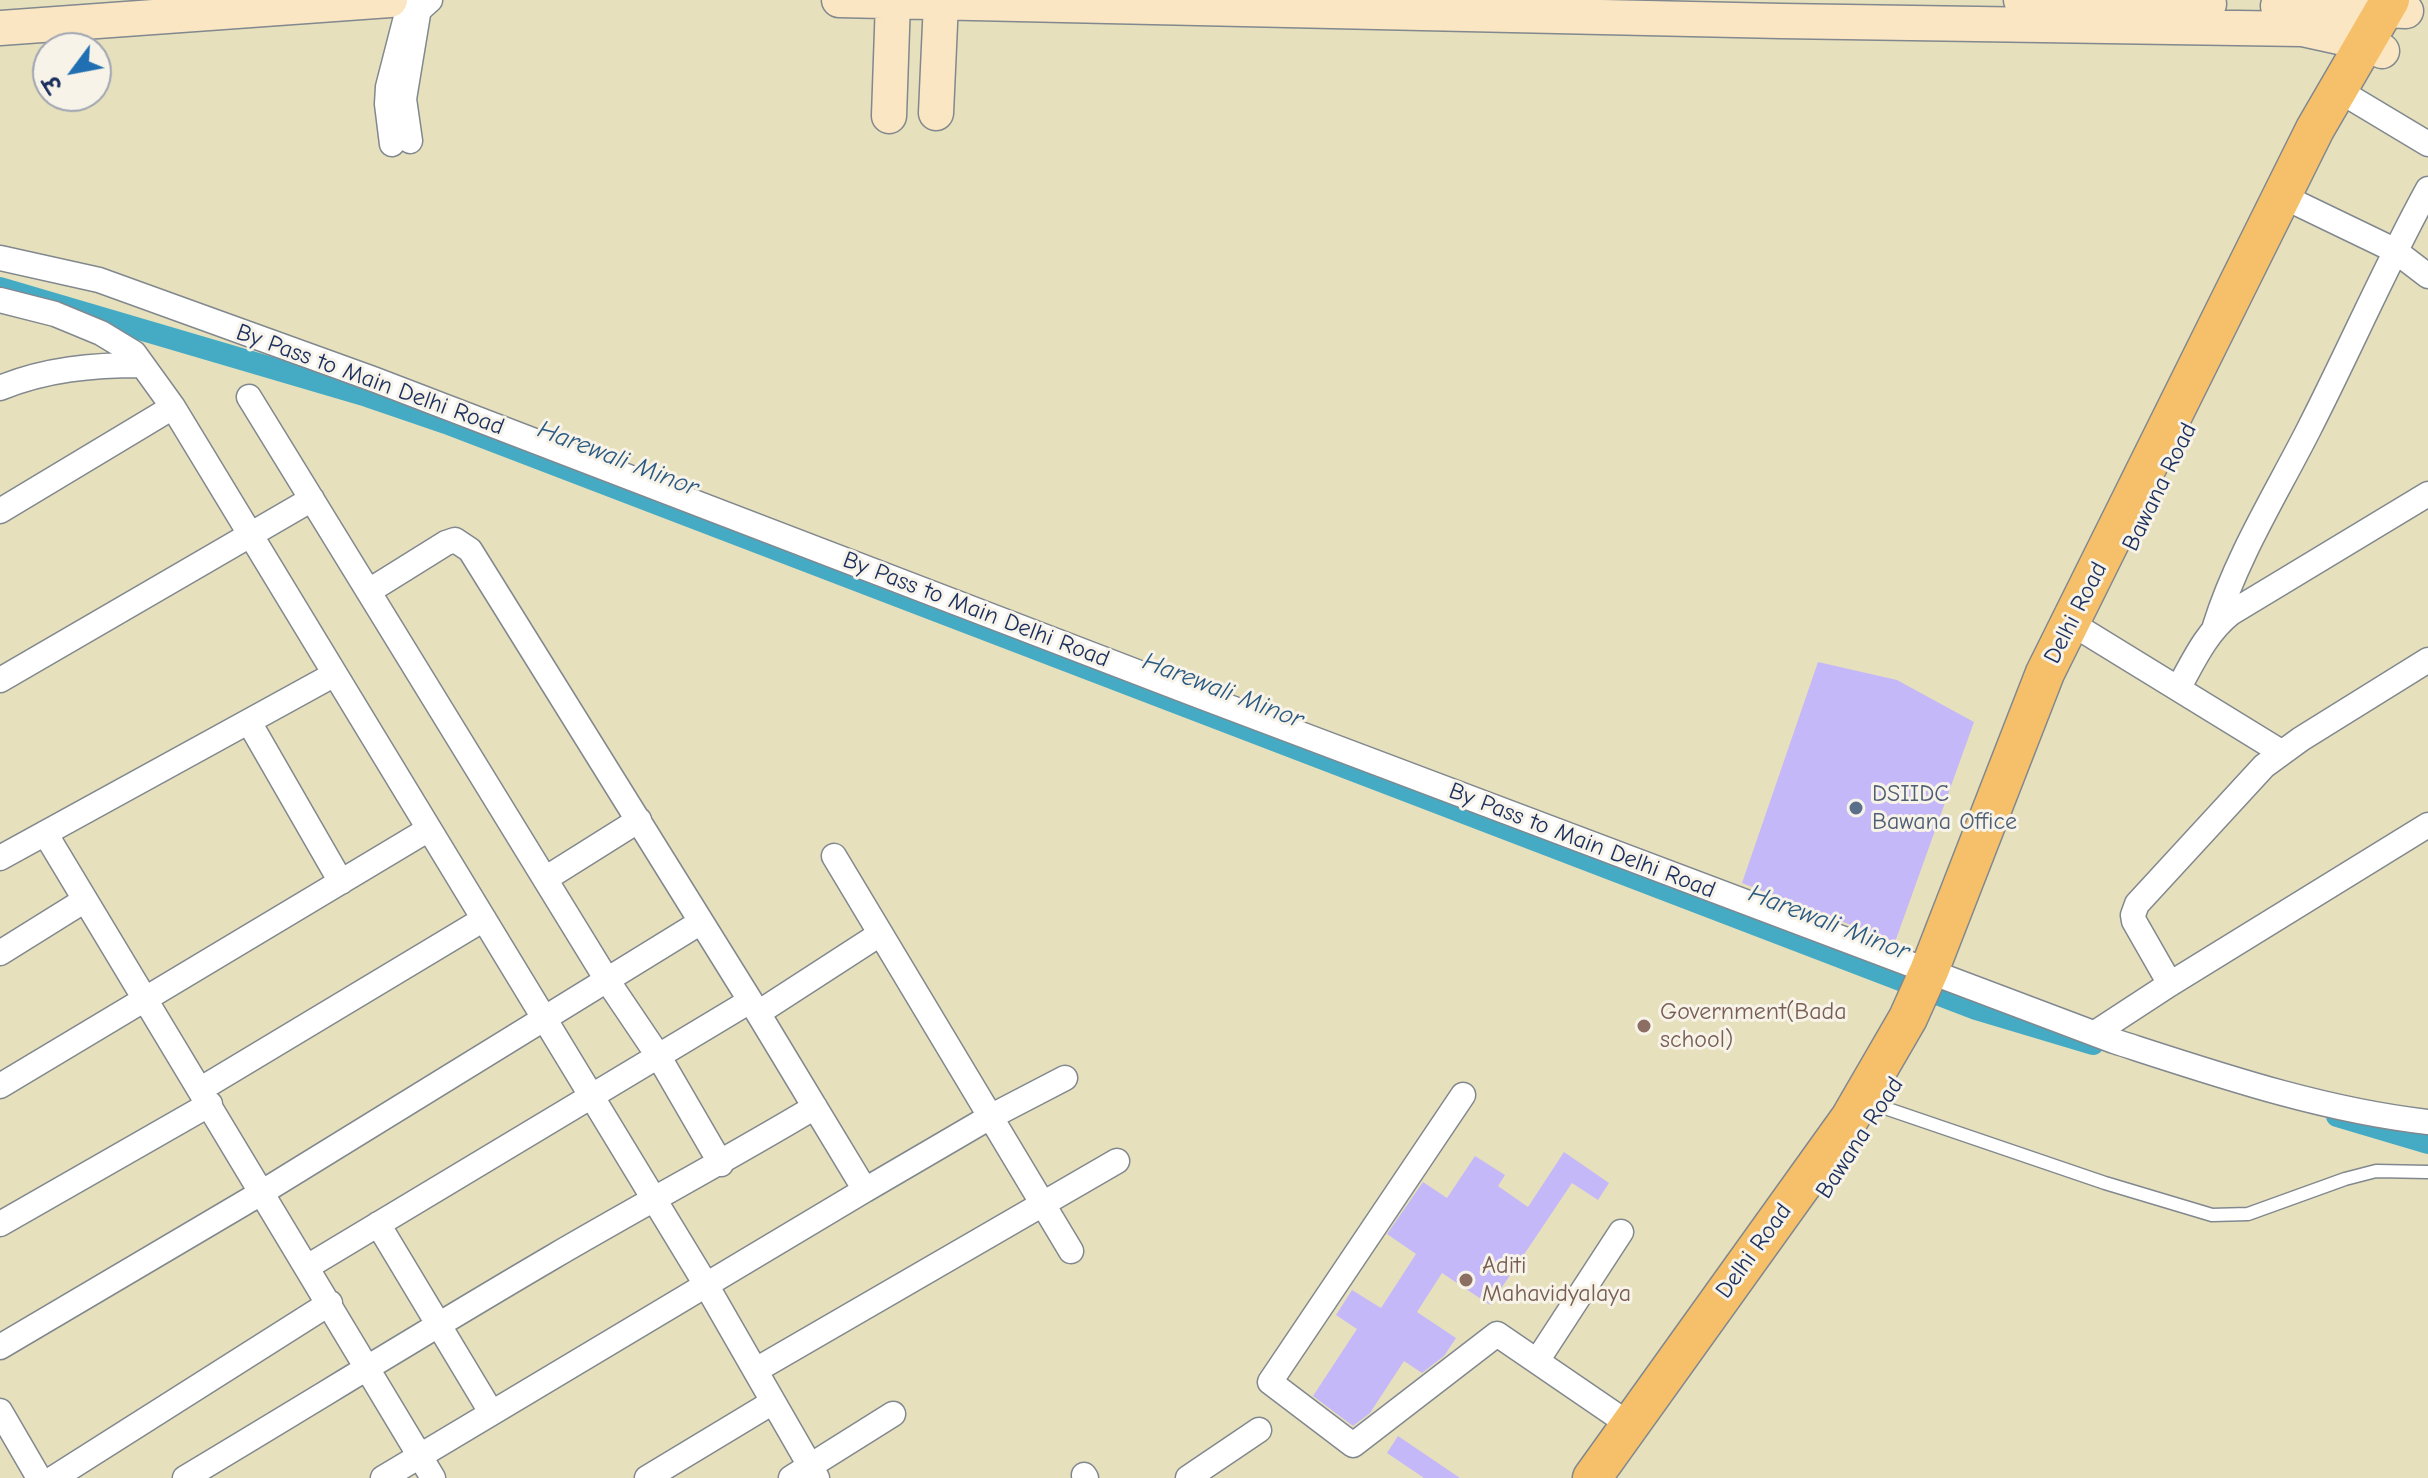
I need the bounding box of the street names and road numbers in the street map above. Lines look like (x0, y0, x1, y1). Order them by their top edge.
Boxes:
street label: By Pass to Main Delhi Road (232, 318, 508, 442)
street label: Bawana Road (2117, 418, 2203, 556)
street label: By Pass to Main Delhi Road (839, 546, 1113, 674)
street label: Delhi Road (2038, 557, 2114, 669)
street label: By Pass to Main Delhi Road (1445, 777, 1719, 905)
street label: Bawana Road (1810, 1072, 1910, 1204)
street label: Delhi Road (1710, 1198, 1798, 1304)

